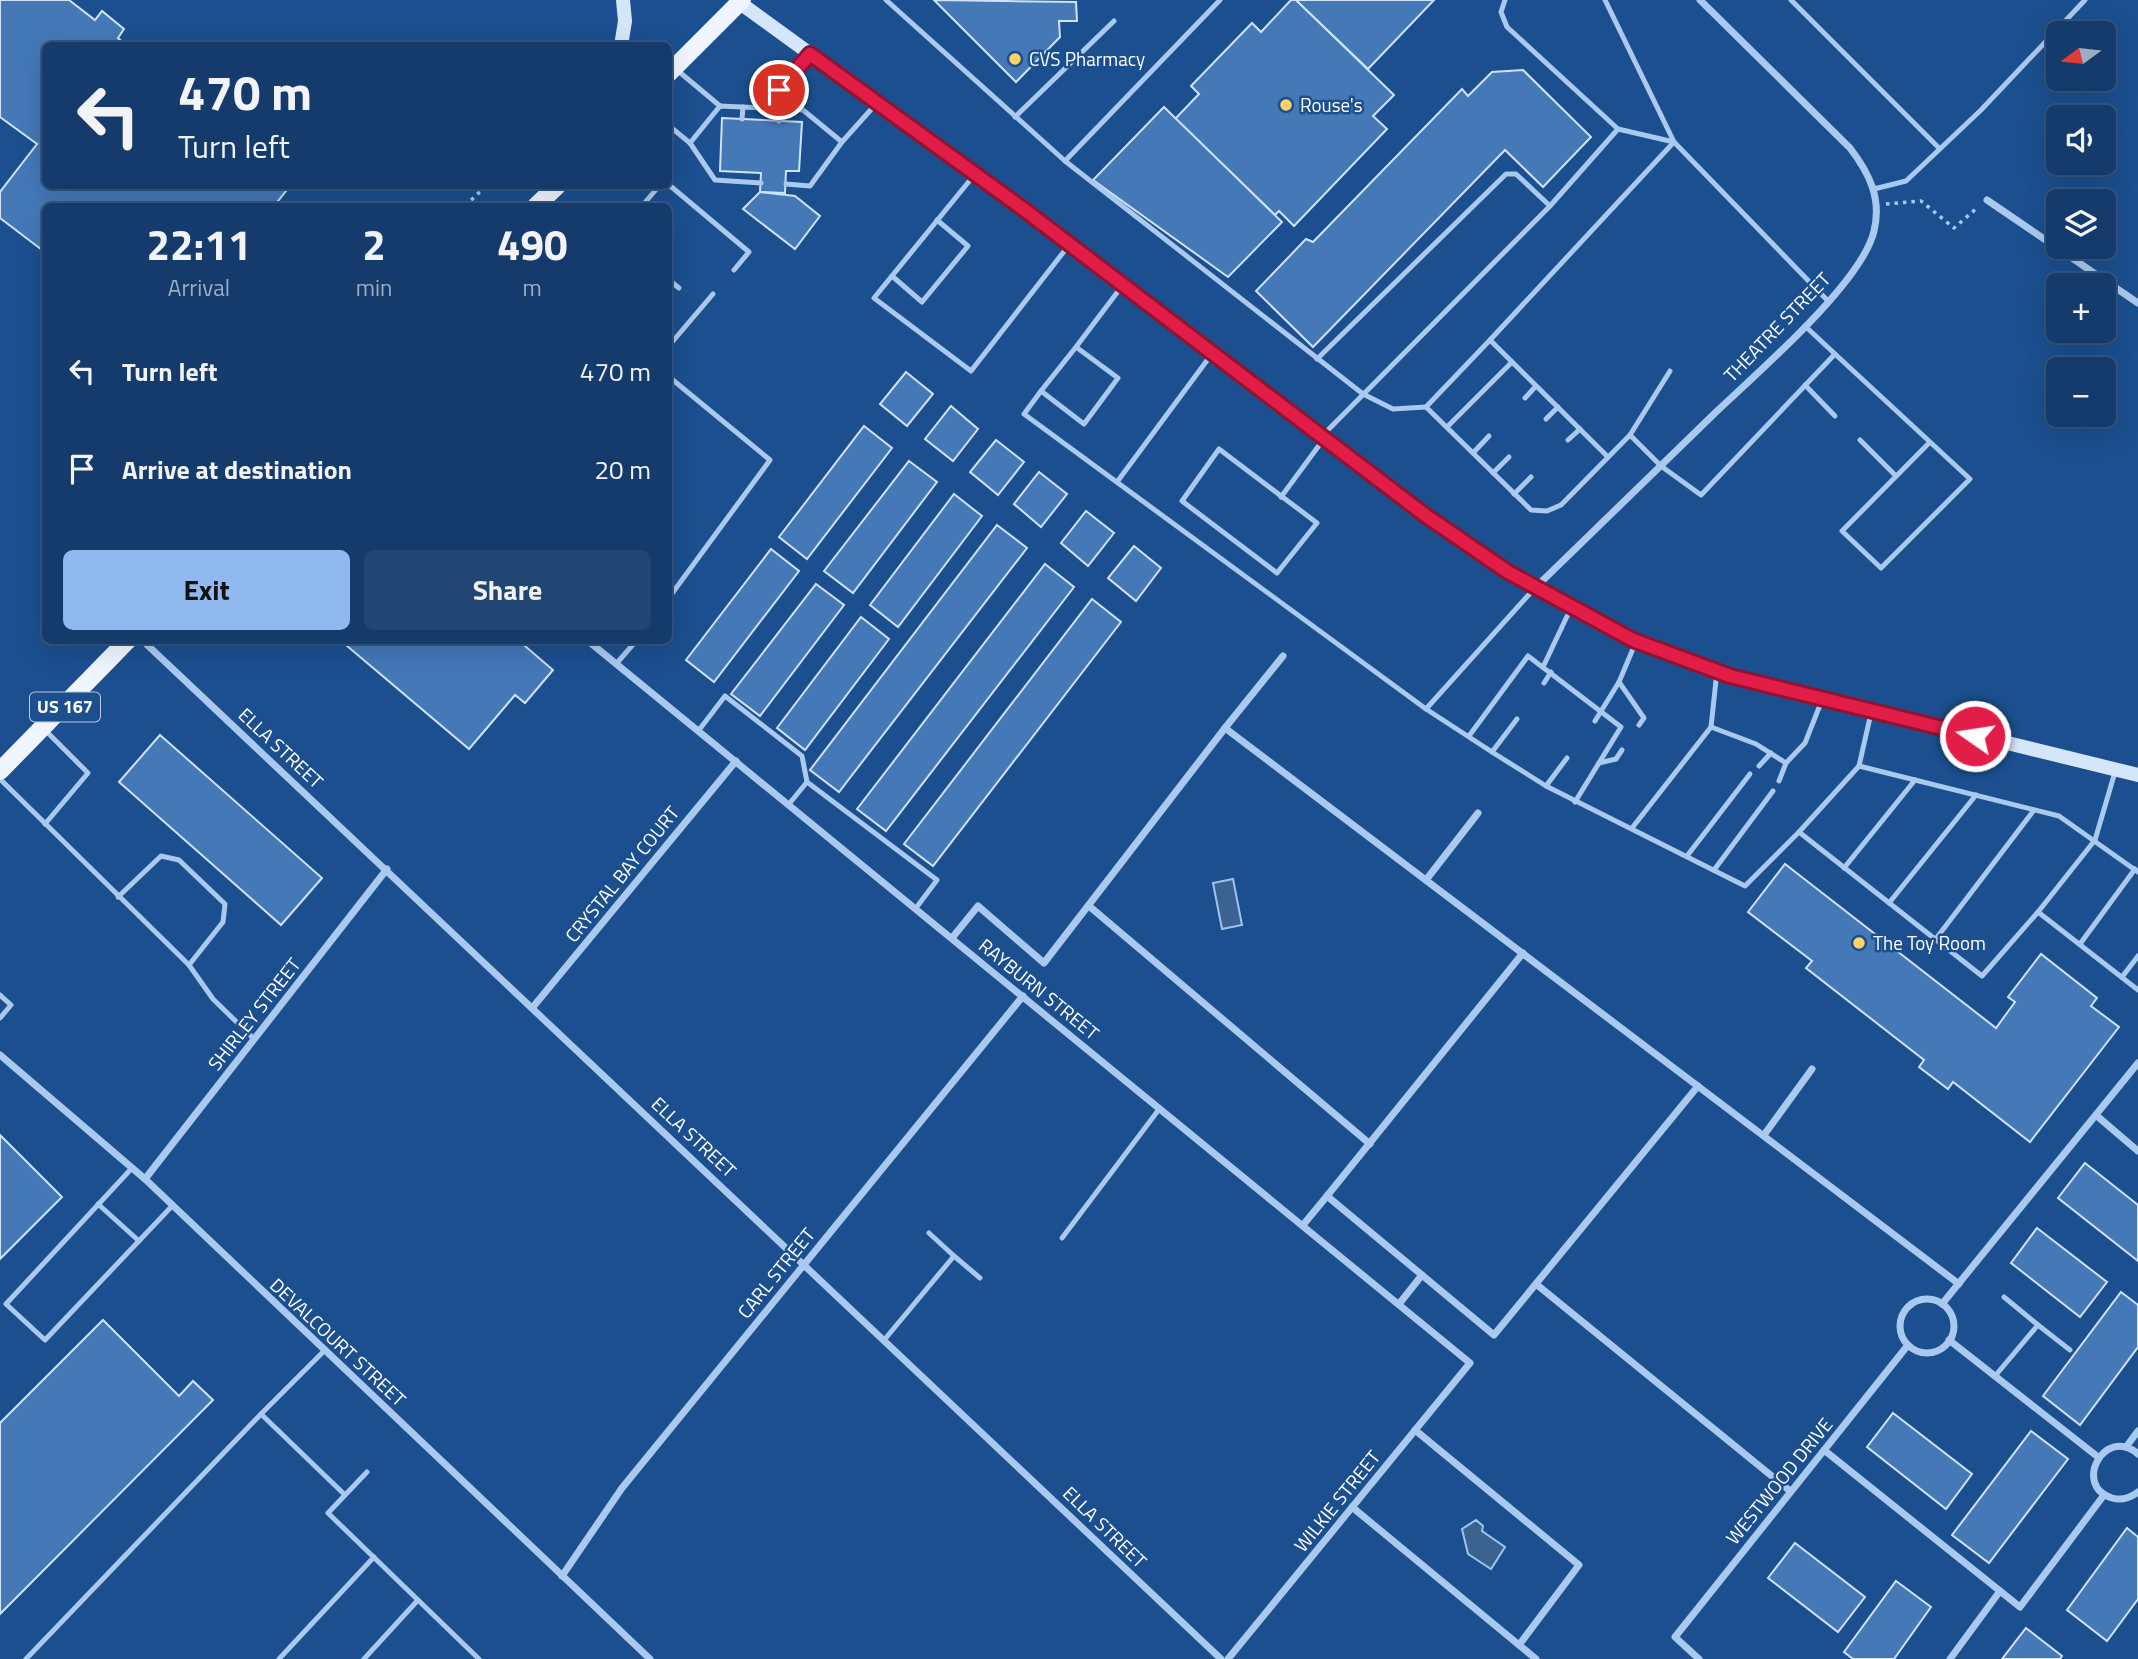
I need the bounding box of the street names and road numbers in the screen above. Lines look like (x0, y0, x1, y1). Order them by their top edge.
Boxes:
street label: THEATRE STREET (1716, 265, 1837, 388)
road number: US 167 (30, 692, 100, 722)
street label: ELLA STREET (232, 700, 330, 795)
street label: CRYSTAL BAY COURT (557, 799, 686, 948)
street label: RAYBURN STREET (973, 931, 1106, 1046)
street label: SHIRLEY STREET (200, 951, 307, 1076)
street label: ELLA STREET (645, 1089, 743, 1184)
street label: CARL STREET (730, 1221, 821, 1324)
street label: DEVALCOURT STREET (264, 1271, 413, 1413)
street label: WESTWOOD DRIVE (1718, 1411, 1839, 1550)
street label: WILKIE STREET (1286, 1443, 1387, 1558)
street label: ELLA STREET (1057, 1479, 1154, 1574)

